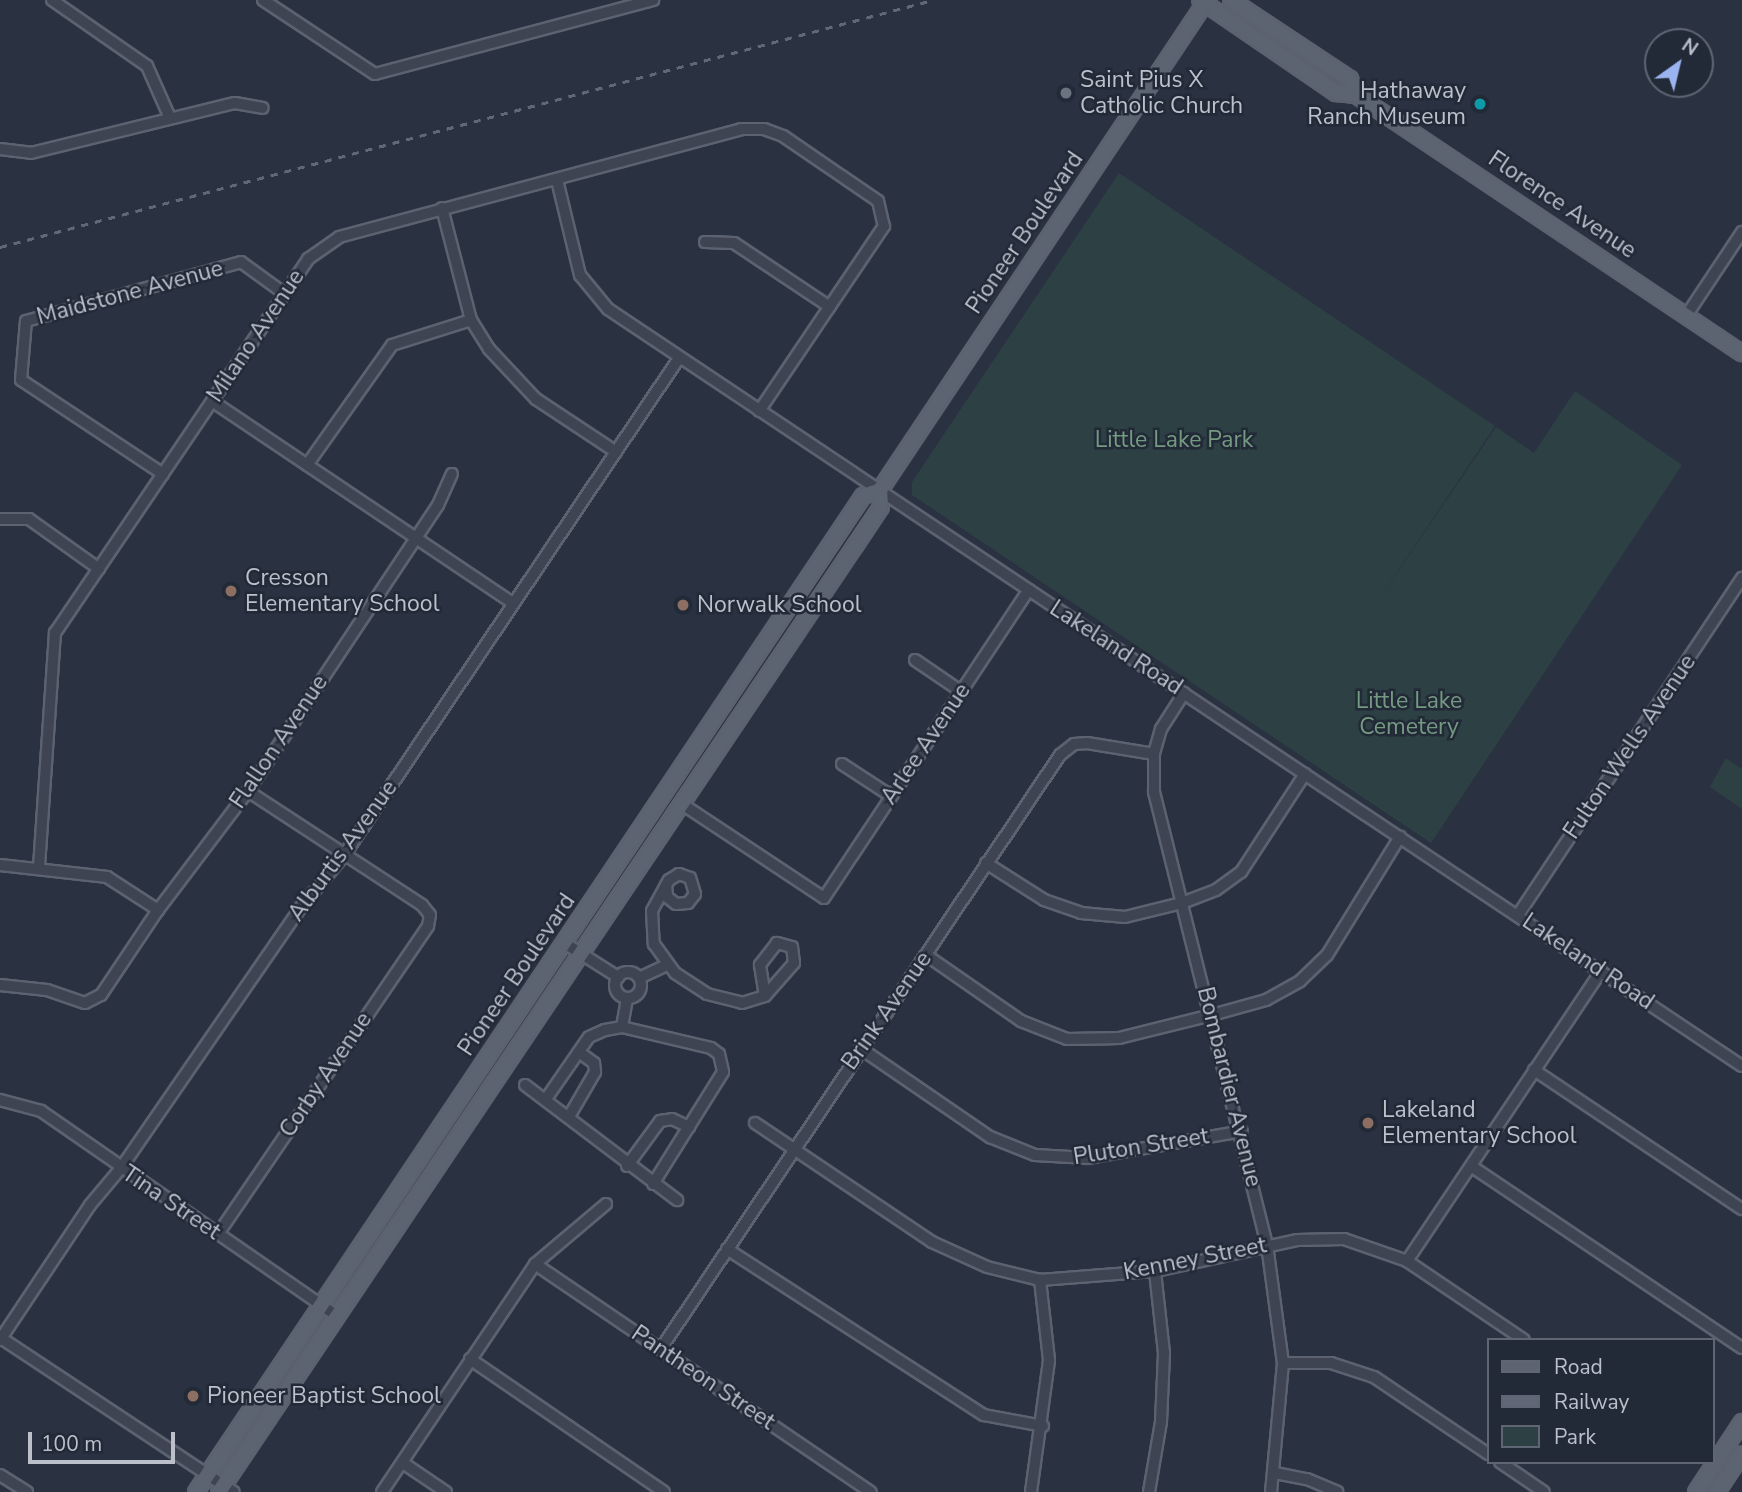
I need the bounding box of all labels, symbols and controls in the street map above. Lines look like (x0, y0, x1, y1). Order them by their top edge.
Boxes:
north arrow (1644, 28, 1714, 98)
text: N (1676, 32, 1703, 62)
place label: Saint Pius X Catholic Church (1080, 66, 1243, 120)
place label: Hathaway Ranch Museum (1307, 77, 1466, 131)
marker: Saint Pius X Catholic Church (1058, 85, 1074, 101)
marker: Hathaway Ranch Museum (1472, 96, 1488, 112)
street label: Florence Avenue (1483, 145, 1641, 265)
street label: Pioneer Boulevard (961, 147, 1089, 319)
street label: Maidstone Avenue (34, 255, 226, 331)
street label: Milano Avenue (201, 264, 311, 408)
park label: Little Lake Park (1095, 426, 1253, 454)
place label: Cresson Elementary School (245, 564, 439, 618)
marker: Cresson Elementary School (223, 583, 239, 599)
place label: Norwalk School (697, 591, 861, 619)
street label: Lakeland Road (1044, 595, 1188, 701)
marker: Norwalk School (675, 597, 691, 613)
street label: Fulton Wells Avenue (1558, 650, 1702, 844)
street label: Flallon Avenue (224, 670, 334, 814)
street label: Arlee Avenue (875, 678, 977, 810)
park label: Little Lake Cemetery (1356, 687, 1462, 741)
street label: Alburtis Avenue (283, 775, 403, 927)
street label: Pioneer Boulevard (453, 889, 581, 1061)
street label: Lakeland Road (1517, 908, 1659, 1016)
street label: Brink Avenue (836, 947, 938, 1075)
street label: Bombardier Avenue (1191, 984, 1267, 1190)
street label: Corby Avenue (274, 1007, 378, 1143)
place label: Lakeland Elementary School (1382, 1096, 1576, 1150)
marker: Lakeland Elementary School (1360, 1115, 1376, 1131)
street label: Pluton Street (1071, 1123, 1211, 1171)
street label: Tina Street (116, 1160, 226, 1246)
street label: Kenney Street (1121, 1232, 1269, 1286)
street label: Pantheon Street (626, 1320, 780, 1436)
legend (1486, 1338, 1714, 1464)
text: Road (1554, 1353, 1603, 1381)
place label: Pioneer Baptist School (207, 1382, 441, 1410)
marker: Pioneer Baptist School (185, 1388, 201, 1404)
text: Railway (1554, 1388, 1629, 1416)
scale bar (32, 1418, 178, 1462)
text: Park (1554, 1423, 1596, 1451)
text: 100 m (41, 1430, 102, 1458)

